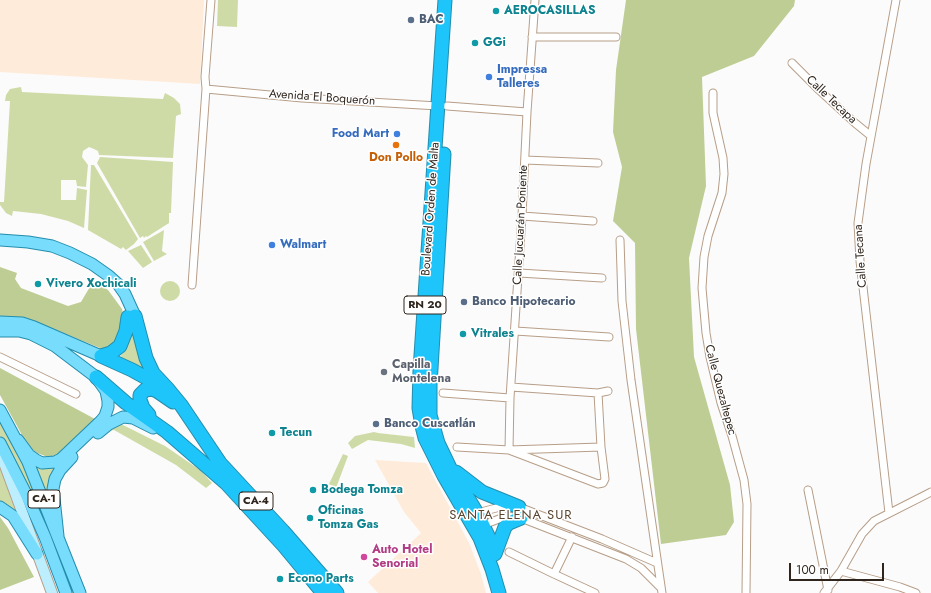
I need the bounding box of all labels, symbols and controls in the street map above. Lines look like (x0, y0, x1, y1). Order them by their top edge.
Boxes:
place label: AEROCASILLAS (504, 4, 595, 18)
marker: AEROCASILLAS (491, 6, 501, 16)
place label: BAC (419, 13, 444, 27)
marker: BAC (406, 15, 416, 25)
place label: GGi (483, 36, 506, 50)
marker: GGi (470, 38, 480, 48)
place label: Impressa Talleres (497, 63, 547, 91)
marker: Impressa Talleres (484, 72, 494, 82)
street label: Calle Tecapa (803, 73, 859, 127)
street label: Avenida El Boquerón (268, 87, 376, 109)
place label: Food Mart (332, 127, 389, 141)
marker: Food Mart (392, 129, 402, 139)
marker: Don Pollo (391, 140, 401, 150)
street label: Boulevard Orden de Malta (419, 142, 443, 276)
place label: Don Pollo (369, 151, 423, 165)
street label: Calle Jucuarán Poniente (511, 165, 531, 285)
street label: Calle Tecana (852, 224, 870, 288)
place label: Walmart (280, 238, 326, 252)
marker: Walmart (267, 240, 277, 250)
place label: Vivero Xochicali (46, 277, 137, 291)
marker: Vivero Xochicali (33, 279, 43, 289)
place label: Banco Hipotecario (472, 295, 576, 309)
road number: RN 20 (404, 296, 446, 314)
marker: Banco Hipotecario (459, 297, 469, 307)
place label: Vitrales (471, 327, 514, 341)
marker: Vitrales (458, 329, 468, 339)
street label: Calle Quezaltepec (701, 343, 739, 437)
place label: Capilla Montelena (392, 358, 451, 386)
marker: Capilla Montelena (379, 367, 389, 377)
place label: Banco Cuscatlán (384, 417, 476, 431)
marker: Banco Cuscatlán (371, 419, 381, 429)
place label: Tecun (280, 426, 312, 440)
marker: Tecun (267, 428, 277, 438)
place label: Bodega Tomza (321, 483, 403, 497)
marker: Bodega Tomza (308, 485, 318, 495)
road number: CA-1 (28, 490, 60, 508)
road number: CA-4 (239, 492, 273, 510)
place label: Oficinas Tomza Gas (318, 504, 378, 532)
district label: SANTA ELENA SUR (449, 508, 573, 524)
marker: Oficinas Tomza Gas (305, 513, 315, 523)
place label: Auto Hotel Senorial (372, 543, 432, 571)
marker: Auto Hotel Senorial (359, 552, 369, 562)
scale bar (791, 555, 886, 581)
text: 100 m (796, 561, 829, 579)
place label: Econo Parts (288, 572, 354, 586)
marker: Econo Parts (275, 574, 285, 584)

